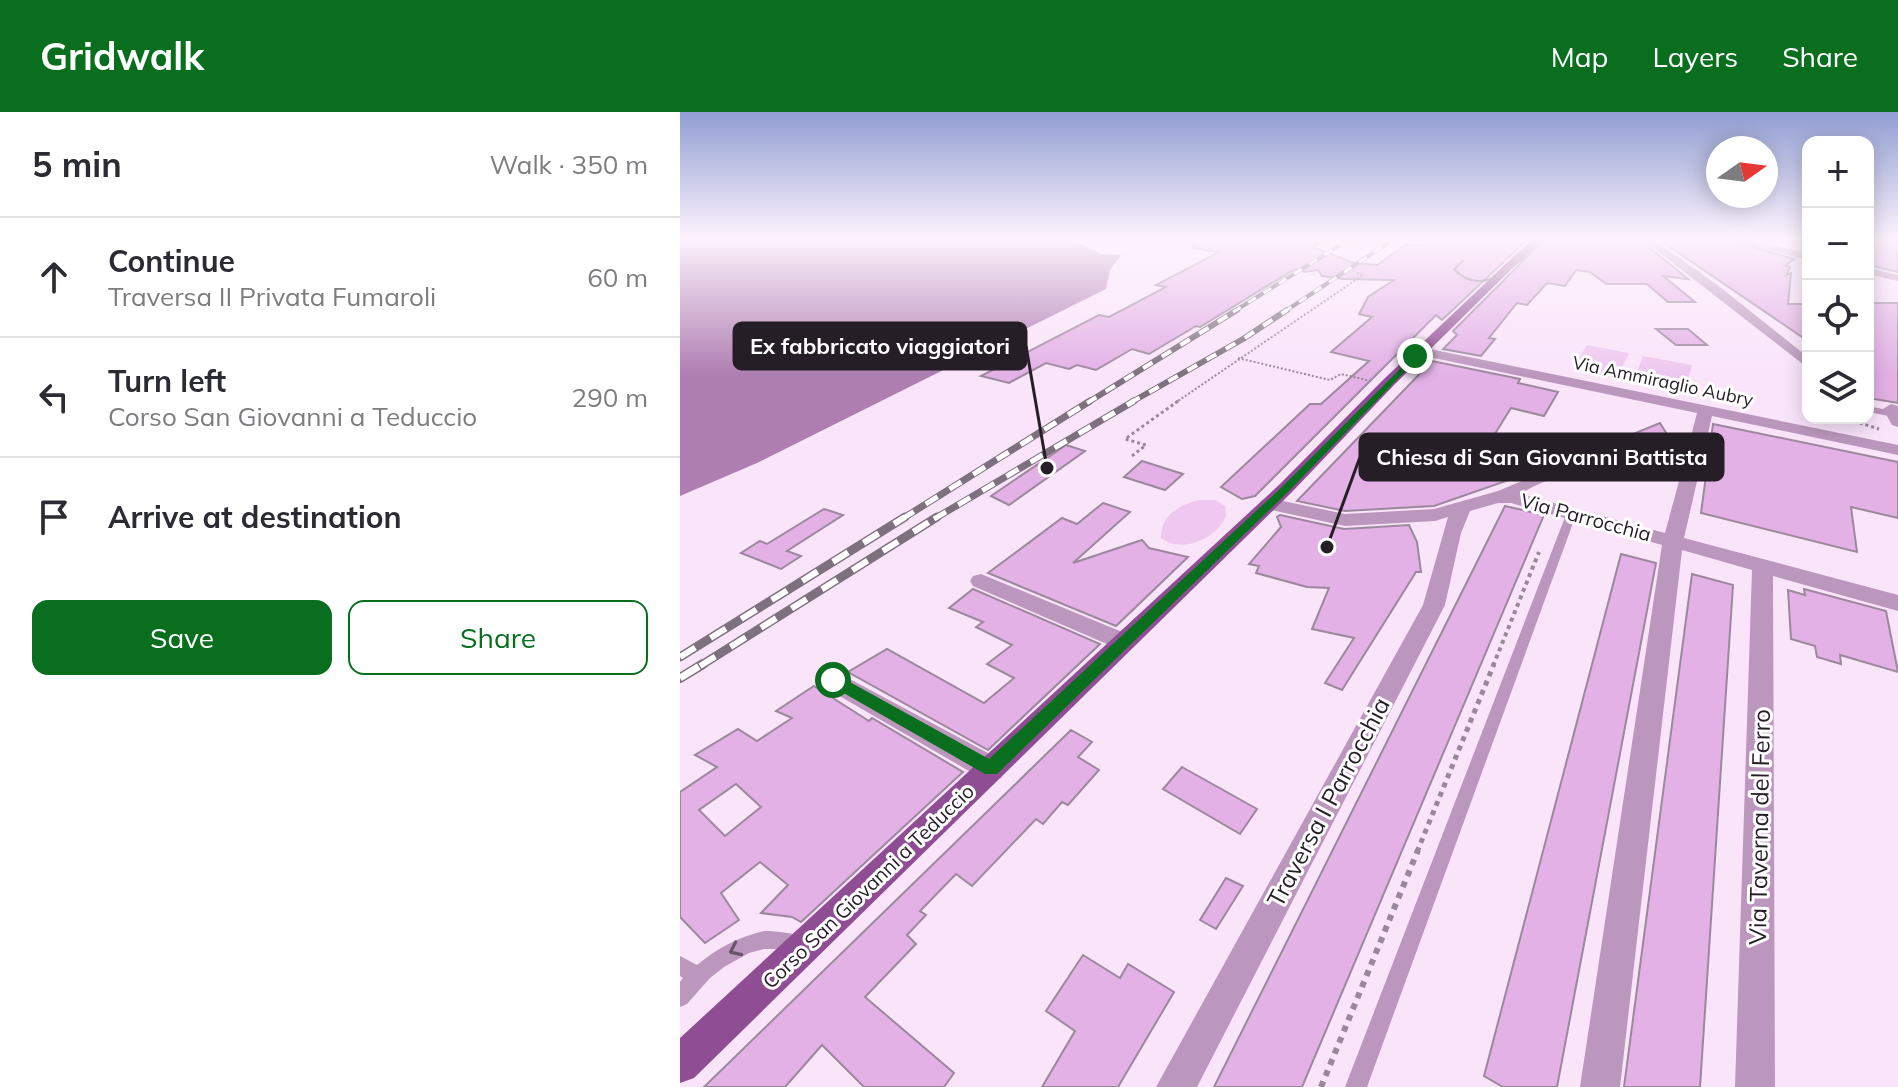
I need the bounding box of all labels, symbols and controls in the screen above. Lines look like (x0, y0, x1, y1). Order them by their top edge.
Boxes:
text: Gridwalk (40, 32, 204, 80)
text: Map (1551, 39, 1608, 74)
text: Layers (1652, 39, 1738, 74)
text: Share (1782, 39, 1858, 74)
north arrow (1706, 136, 1778, 208)
map controls (1802, 136, 1874, 424)
button: + (1802, 136, 1874, 208)
text: 5 min (32, 143, 122, 186)
text: Walk · 350 m (489, 148, 648, 181)
button: − (1802, 208, 1874, 280)
text: Continue (108, 242, 235, 280)
icon: ahead (32, 255, 76, 299)
text: 60 m (587, 261, 648, 294)
text: Traversa II Privata Fumaroli (108, 280, 436, 313)
button: locate (1802, 280, 1874, 352)
callout: Ex fabbricato viaggiatori (734, 323, 1026, 369)
text: Ex fabbricato viaggiatori (750, 332, 1010, 360)
route end (1397, 338, 1433, 374)
street label: Via Ammiraglio Aubry (1571, 351, 1756, 411)
button: layers (1802, 352, 1874, 424)
text: Turn left (108, 362, 226, 400)
icon: left (32, 375, 76, 419)
text: 290 m (572, 381, 648, 414)
text: Corso San Giovanni a Teduccio (108, 400, 477, 433)
callout: Chiesa di San Giovanni Battista (1360, 434, 1723, 480)
text: Chiesa di San Giovanni Battista (1376, 443, 1708, 471)
street label: Via Parrocchia (1518, 488, 1654, 546)
icon: arrive (32, 495, 76, 539)
text: Arrive at destination (108, 498, 402, 536)
button: Save (32, 600, 332, 675)
button: Share (348, 600, 648, 675)
route start (815, 662, 851, 698)
street label: Traversa I Parrocchia (1260, 692, 1396, 912)
street label: Via Taverna del Ferro (1742, 709, 1776, 945)
street label: Corso San Giovanni a Teduccio (757, 778, 979, 994)
one-way arrow (729, 940, 743, 956)

